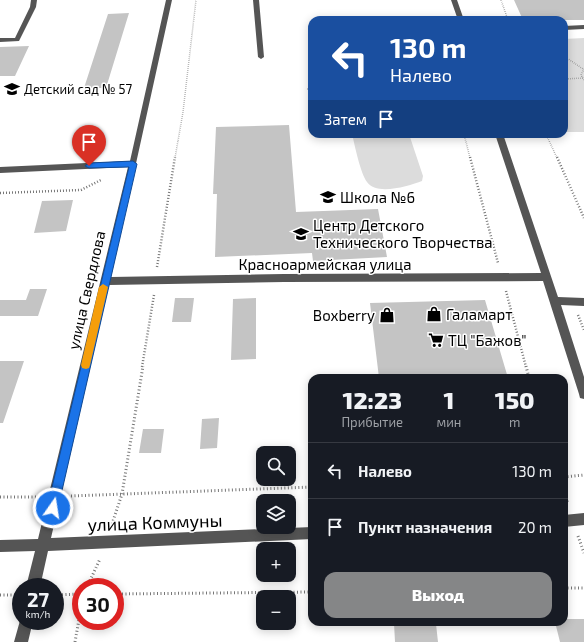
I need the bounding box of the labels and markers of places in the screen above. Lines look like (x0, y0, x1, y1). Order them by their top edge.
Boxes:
school or university icon: Детский сад № 57 (3, 80, 21, 98)
place label: Детский сад № 57 (24, 81, 132, 97)
pin (72, 125, 106, 166)
school or university icon: Школа №6 (319, 188, 337, 206)
place label: Школа №6 (340, 188, 415, 206)
place label: Центр Детского Технического Творчества (313, 216, 493, 251)
school or university icon: Центр Детского Технического Творчества (292, 225, 310, 243)
shop icon: Галамарт (425, 305, 443, 323)
place label: Галамарт (446, 305, 513, 323)
place label: Boxberry (313, 306, 375, 324)
shop icon: Boxberry (378, 306, 396, 324)
supermarket icon: ТЦ "Бажов" (427, 331, 445, 349)
place label: ТЦ "Бажов" (448, 331, 527, 349)

